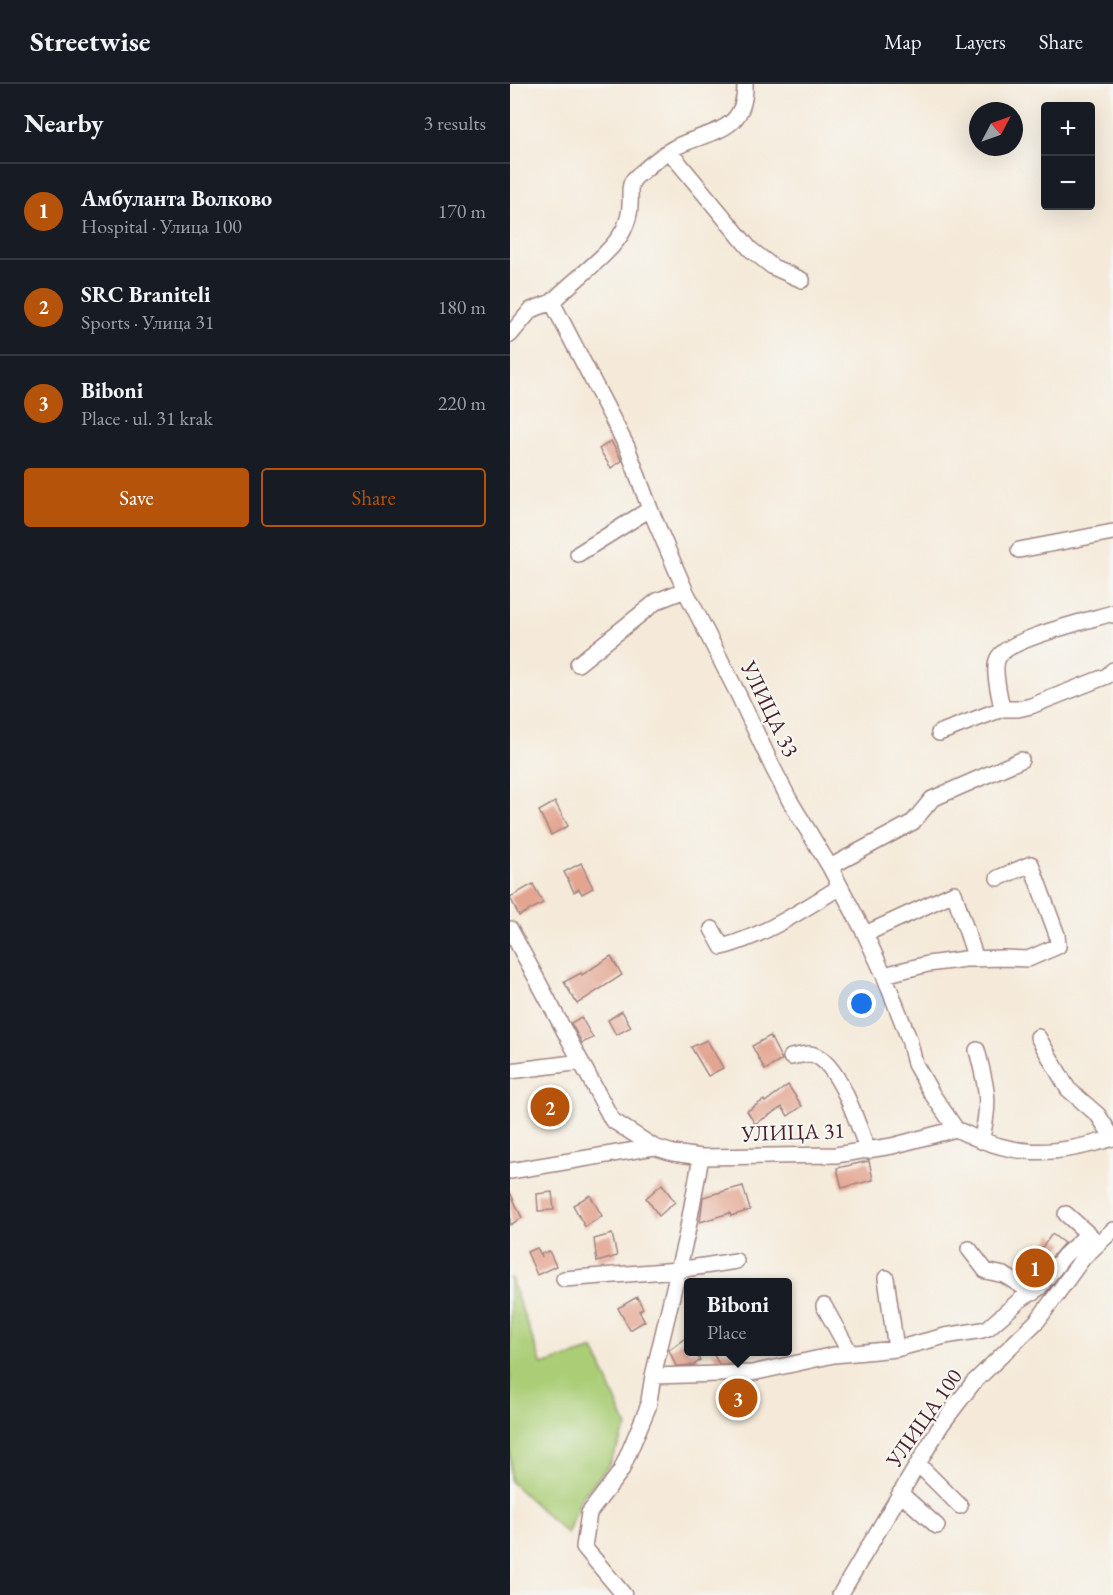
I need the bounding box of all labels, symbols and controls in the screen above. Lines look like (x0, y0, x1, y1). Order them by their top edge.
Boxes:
text: Streetwise (30, 23, 150, 59)
text: Map (884, 28, 922, 55)
text: Layers (955, 28, 1006, 55)
text: Share (1039, 28, 1083, 55)
north arrow (969, 102, 1023, 156)
map controls (1041, 102, 1095, 210)
button: + (1041, 102, 1095, 156)
text: Nearby (24, 106, 104, 140)
text: 3 results (423, 110, 486, 136)
button: − (1041, 156, 1095, 210)
text: Амбуланта Волково (81, 184, 272, 213)
text: 1 (38, 198, 49, 224)
text: 170 m (438, 198, 486, 224)
text: Hospital · Улица 100 (81, 213, 242, 239)
text: SRC Braniteli (81, 280, 210, 309)
text: 2 (38, 294, 49, 320)
text: 180 m (438, 294, 486, 320)
text: Sports · Улица 31 (81, 309, 214, 335)
text: Biboni (81, 376, 143, 405)
text: 3 (38, 390, 49, 416)
text: 220 m (438, 390, 486, 416)
text: Place · ul. 31 krak (81, 405, 213, 431)
button: Save (24, 468, 249, 527)
button: Share (261, 468, 486, 527)
street label: УЛИЦА 33 (734, 655, 806, 762)
your location (847, 989, 876, 1018)
pin: 2 (530, 1084, 570, 1130)
street label: УЛИЦА 31 (740, 1116, 845, 1148)
pin: 1 (1016, 1246, 1054, 1290)
popup (684, 1278, 792, 1356)
text: Biboni (707, 1290, 769, 1319)
text: Place (707, 1319, 746, 1345)
street label: УЛИЦА 100 (879, 1363, 969, 1474)
pin: 3 (718, 1376, 758, 1420)

